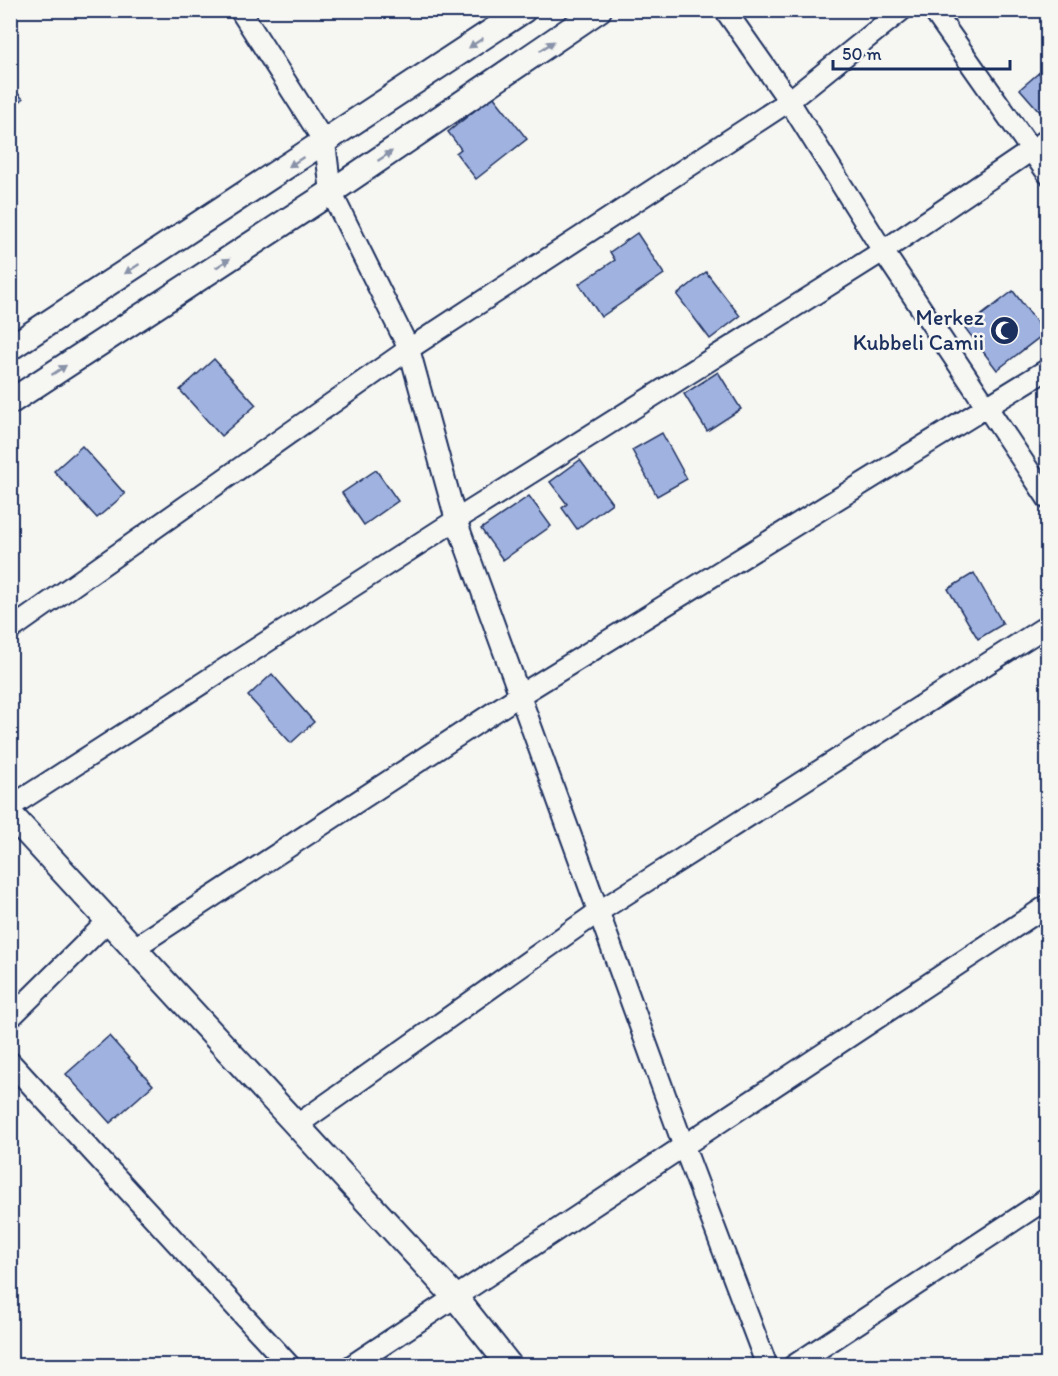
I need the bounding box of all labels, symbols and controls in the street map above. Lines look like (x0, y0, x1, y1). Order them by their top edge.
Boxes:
scale bar (833, 33, 1010, 71)
one-way arrow (468, 37, 484, 49)
one-way arrow (538, 40, 554, 52)
text: 50 m (842, 43, 882, 65)
one-way arrow (377, 150, 393, 161)
one-way arrow (288, 156, 304, 168)
one-way arrow (214, 257, 230, 269)
one-way arrow (124, 263, 141, 274)
place label: Merkez Kubbeli Camii (853, 304, 984, 356)
mosque icon: Merkez Kubbeli Camii (989, 314, 1021, 346)
one-way arrow (51, 364, 67, 376)

